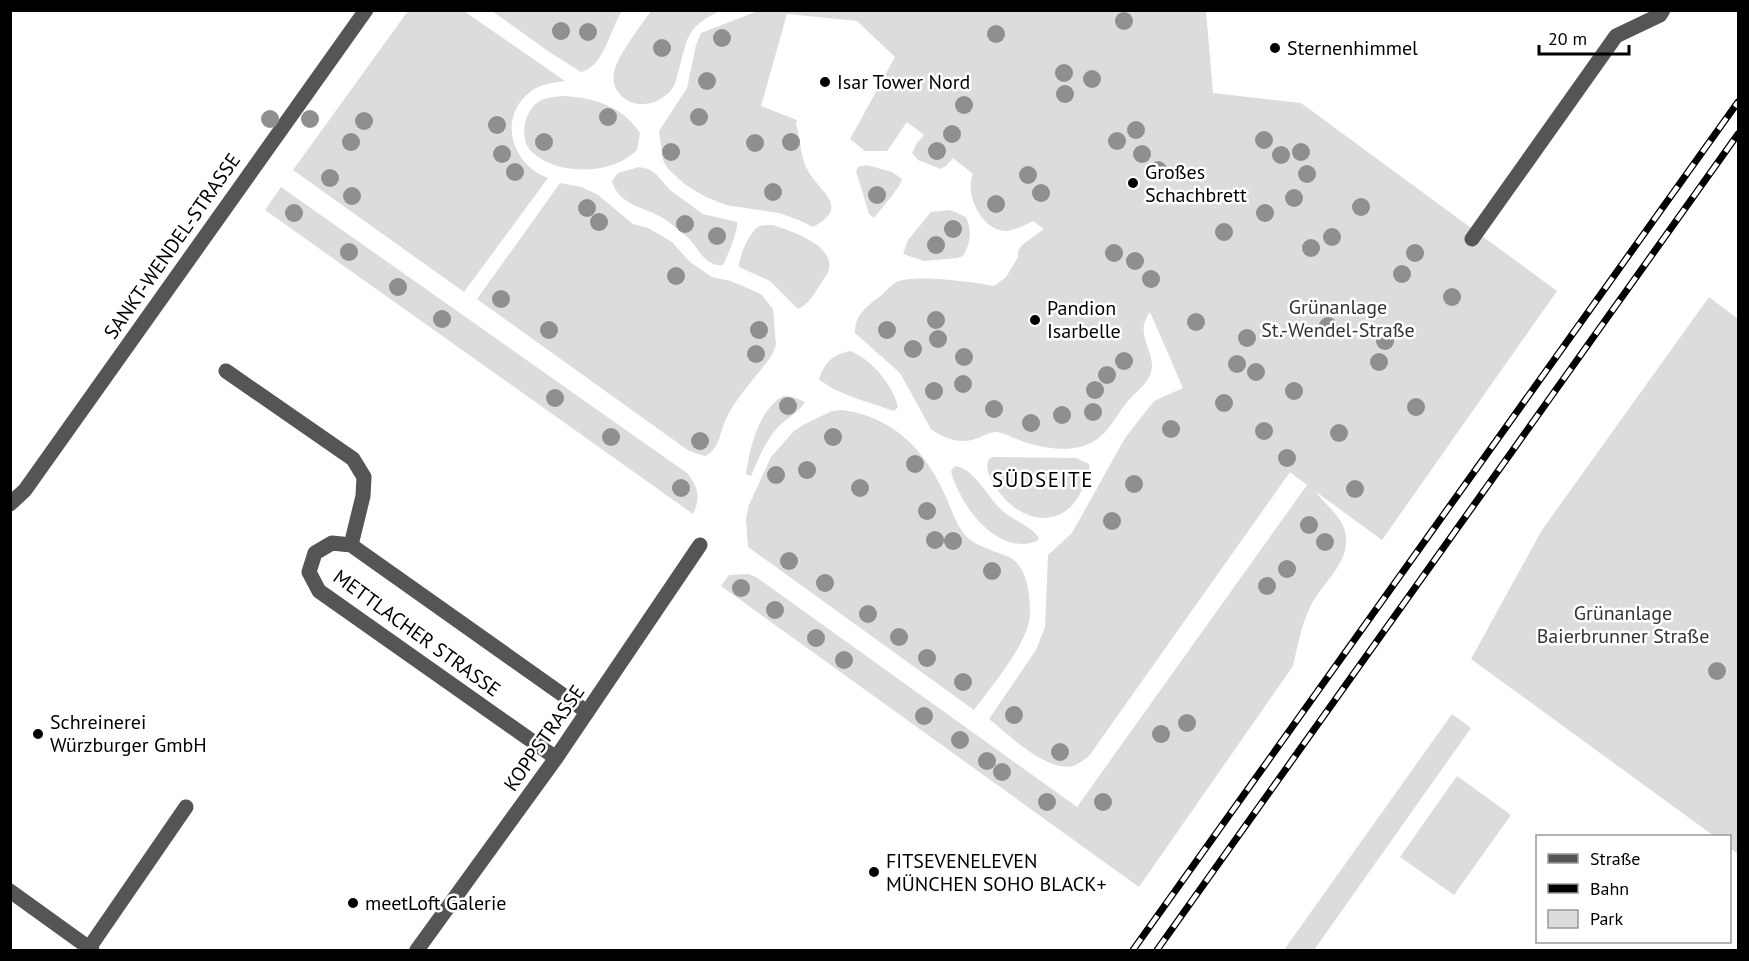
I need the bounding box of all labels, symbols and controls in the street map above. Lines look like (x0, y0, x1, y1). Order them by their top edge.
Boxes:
scale bar (1539, 18, 1629, 56)
text: 20 m (1548, 27, 1587, 50)
place label: Sternenhimmel (1287, 35, 1418, 61)
marker: Sternenhimmel (1268, 41, 1282, 55)
place label: Isar Tower Nord (837, 69, 970, 95)
marker: Isar Tower Nord (818, 75, 832, 89)
street label: SANKT-WENDEL-STRASSE (98, 148, 246, 344)
place label: Großes Schachbrett (1145, 159, 1247, 208)
marker: Großes Schachbrett (1126, 176, 1140, 190)
park label: Grünanlage St.-Wendel-Straße (1261, 294, 1415, 343)
place label: Pandion Isarbelle (1047, 295, 1121, 344)
marker: Pandion Isarbelle (1028, 313, 1042, 327)
district label: SÜDSEITE (992, 466, 1094, 493)
street label: METTLACHER STRASSE (328, 564, 506, 702)
park label: Grünanlage Baierbrunner Straße (1537, 600, 1709, 649)
street label: KOPPSTRASSE (498, 680, 590, 796)
place label: Schreinerei Würzburger GmbH (50, 709, 207, 758)
marker: Schreinerei Würzburger GmbH (31, 727, 45, 741)
legend (1536, 835, 1731, 943)
text: Straße (1590, 847, 1641, 870)
place label: FITSEVENELEVEN MÜNCHEN SOHO BLACK+ (886, 848, 1107, 897)
marker: FITSEVENELEVEN MÜNCHEN SOHO BLACK+ (867, 865, 881, 879)
text: Bahn (1590, 877, 1629, 900)
place label: meetLoft Galerie (365, 890, 506, 916)
marker: meetLoft Galerie (346, 896, 360, 910)
text: Park (1590, 907, 1623, 930)

